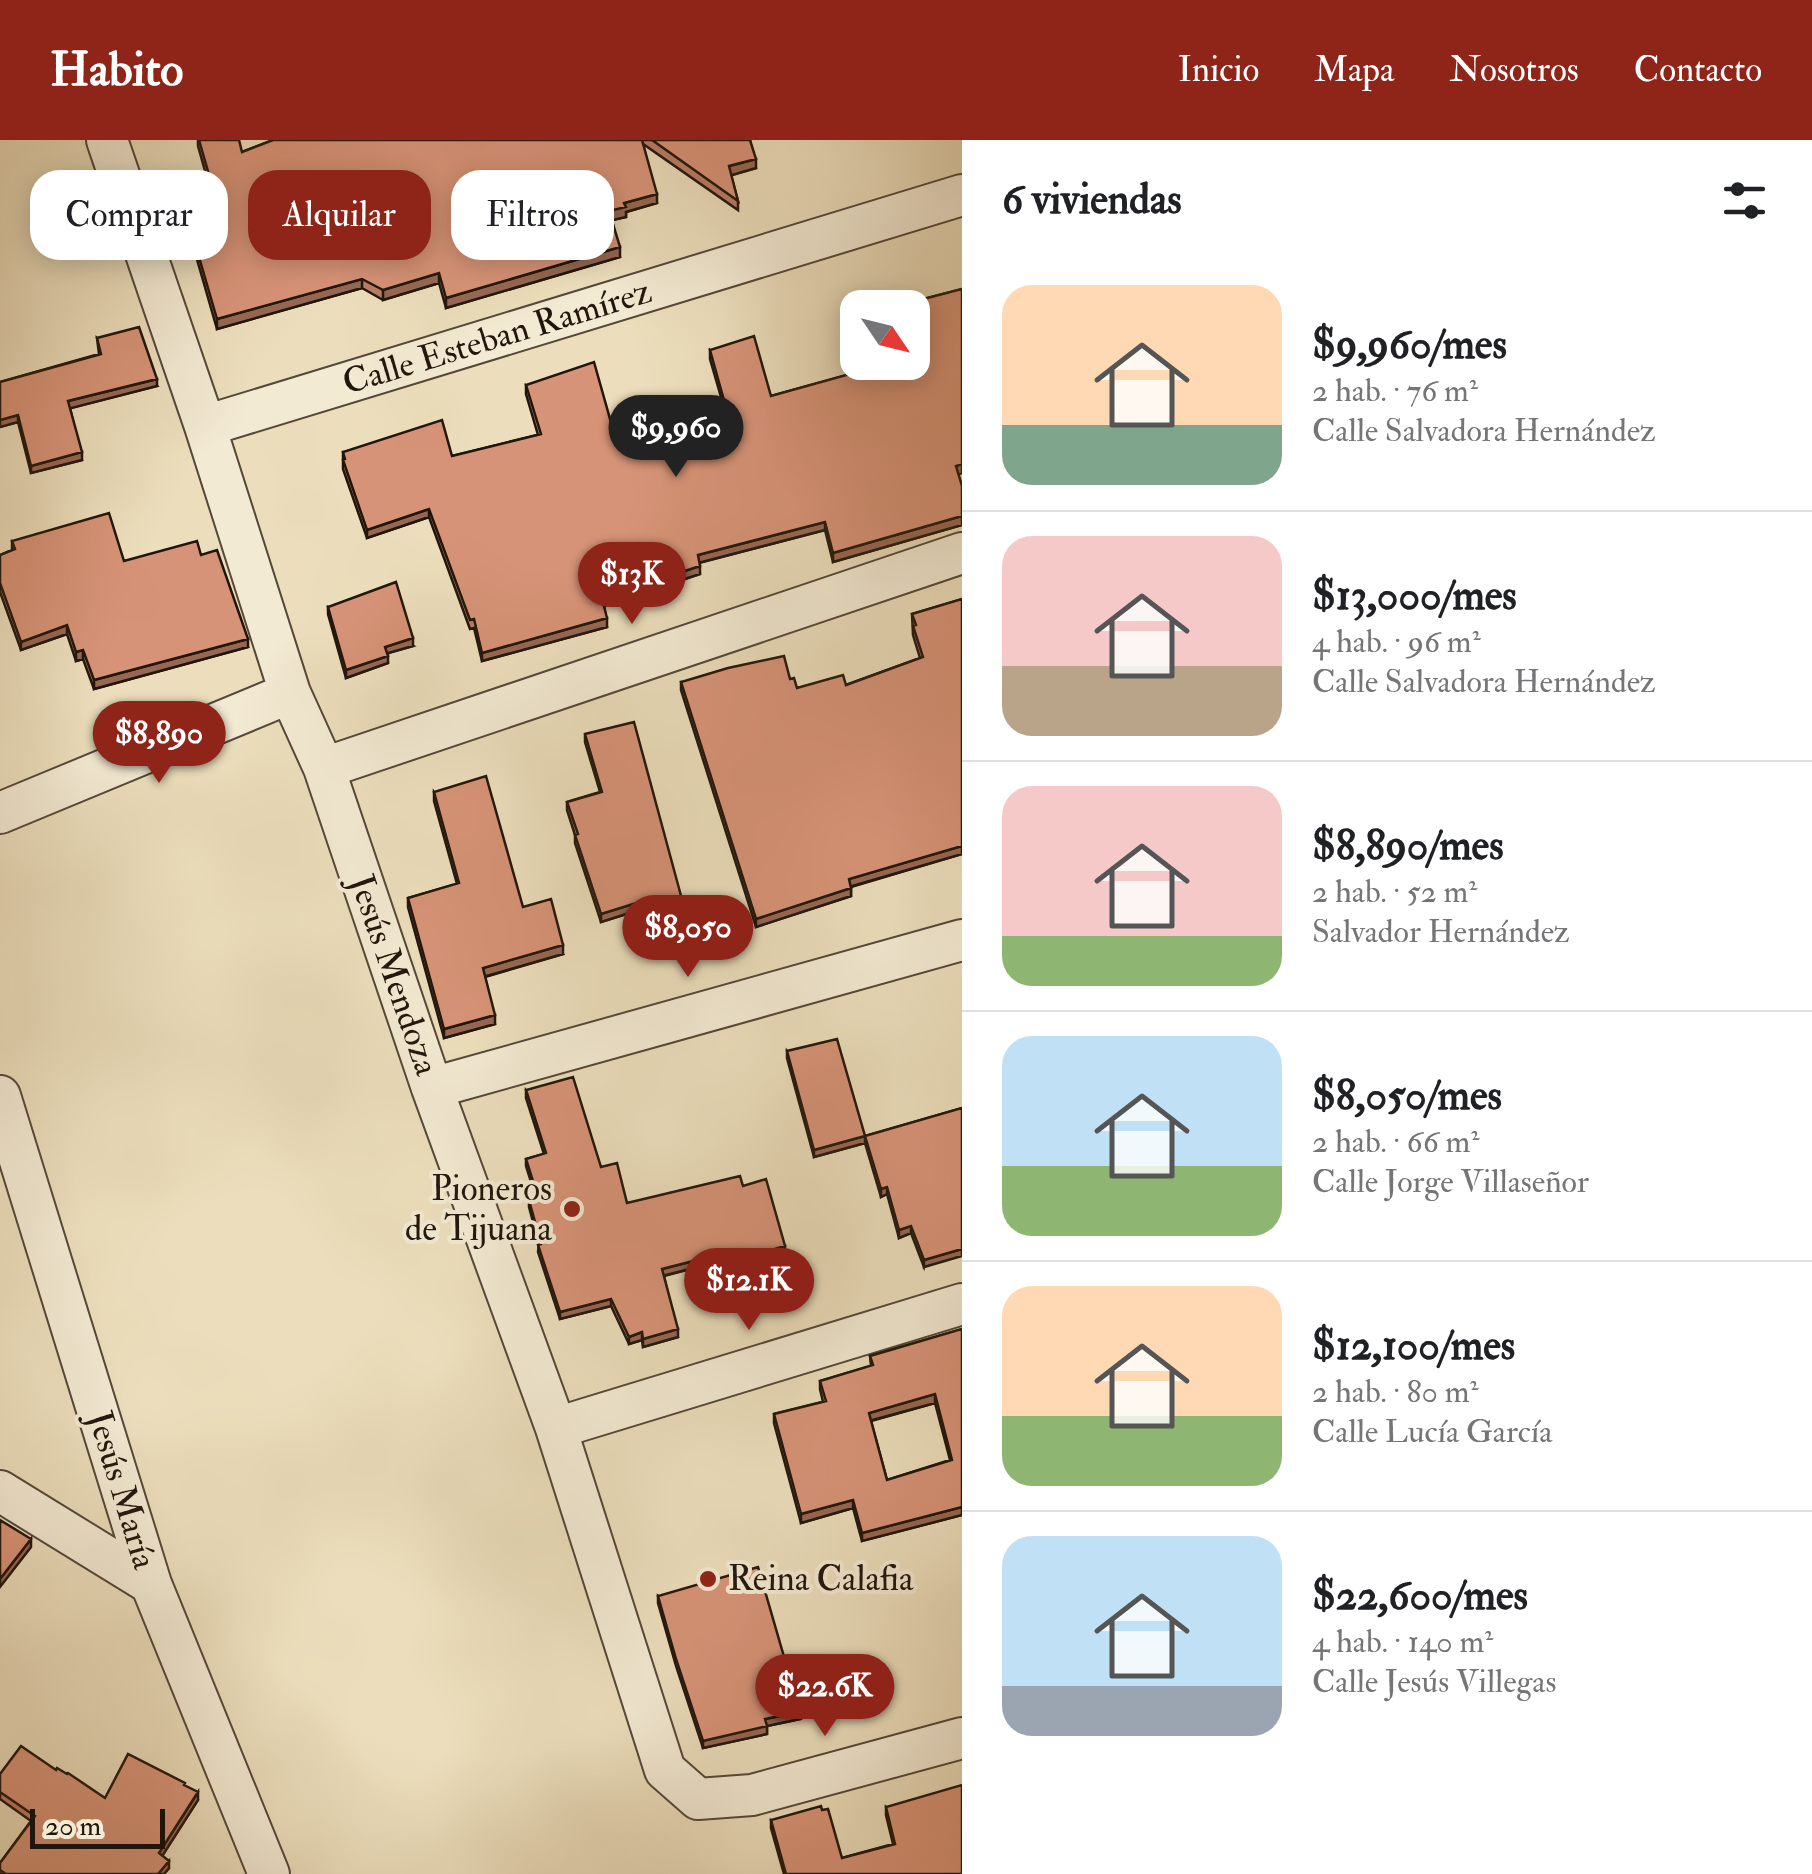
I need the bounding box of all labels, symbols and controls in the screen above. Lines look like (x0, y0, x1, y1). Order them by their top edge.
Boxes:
text: Habito (50, 40, 183, 100)
text: Inicio (1178, 48, 1259, 92)
text: Mapa (1314, 48, 1394, 92)
text: Nosotros (1449, 48, 1579, 92)
text: Contacto (1634, 48, 1762, 92)
chip: Comprar (30, 170, 228, 260)
chip: Alquilar (248, 170, 431, 260)
chip: Filtros (451, 170, 614, 260)
icon: filters (1717, 173, 1772, 228)
text: 6 viviendas (1002, 174, 1182, 226)
street label: Calle Esteban Ramírez (337, 269, 657, 405)
north arrow (840, 290, 930, 380)
map controls (840, 290, 930, 380)
text: $9,960/mes (1312, 319, 1507, 371)
icon: home (1082, 325, 1202, 445)
text: 2 hab. · 76 m² (1312, 371, 1478, 411)
pin: $9,960 (595, 395, 757, 480)
text: $9,960 (630, 407, 722, 447)
text: Calle Salvadora Hernández (1312, 411, 1656, 451)
pin: $13K (573, 542, 691, 627)
text: $13K (600, 554, 664, 594)
text: $13,000/mes (1312, 570, 1517, 622)
icon: home (1082, 576, 1202, 696)
text: 4 hab. · 96 m² (1312, 622, 1481, 662)
text: Calle Salvadora Hernández (1312, 662, 1656, 702)
pin: $8,890 (78, 701, 240, 786)
text: $8,890 (115, 713, 203, 753)
text: $8,890/mes (1312, 820, 1504, 872)
icon: home (1082, 826, 1202, 946)
street label: Jesús Mendoza (339, 868, 449, 1082)
text: 2 hab. · 52 m² (1312, 872, 1477, 912)
pin: $8,050 (607, 895, 769, 980)
text: $8,050 (644, 907, 732, 947)
text: Salvador Hernández (1312, 912, 1570, 952)
text: $8,050/mes (1312, 1070, 1502, 1122)
icon: home (1082, 1076, 1202, 1196)
text: 2 hab. · 66 m² (1312, 1122, 1479, 1162)
text: Calle Jorge Villaseñor (1312, 1162, 1589, 1202)
place label: Pioneros de Tijuana (405, 1167, 553, 1251)
marker: Pioneros de Tijuana (561, 1198, 583, 1220)
pin: $12.1K (668, 1248, 830, 1333)
text: $12.1K (706, 1260, 792, 1300)
text: $12,100/mes (1312, 1320, 1515, 1372)
icon: home (1082, 1326, 1202, 1446)
text: 2 hab. · 80 m² (1312, 1372, 1479, 1412)
street label: Jesús María (77, 1405, 167, 1575)
text: Calle Lucía García (1312, 1412, 1552, 1452)
place label: Reina Calafia (728, 1557, 914, 1601)
marker: Reina Calafia (697, 1568, 719, 1590)
text: $22,600/mes (1312, 1570, 1528, 1622)
icon: home (1082, 1576, 1202, 1696)
text: 4 hab. · 140 m² (1312, 1622, 1493, 1662)
pin: $22.6K (744, 1654, 906, 1739)
text: Calle Jesús Villegas (1312, 1662, 1556, 1702)
text: $22.6K (777, 1666, 873, 1706)
scale bar (30, 1804, 165, 1848)
text: 20 m (45, 1809, 101, 1844)

